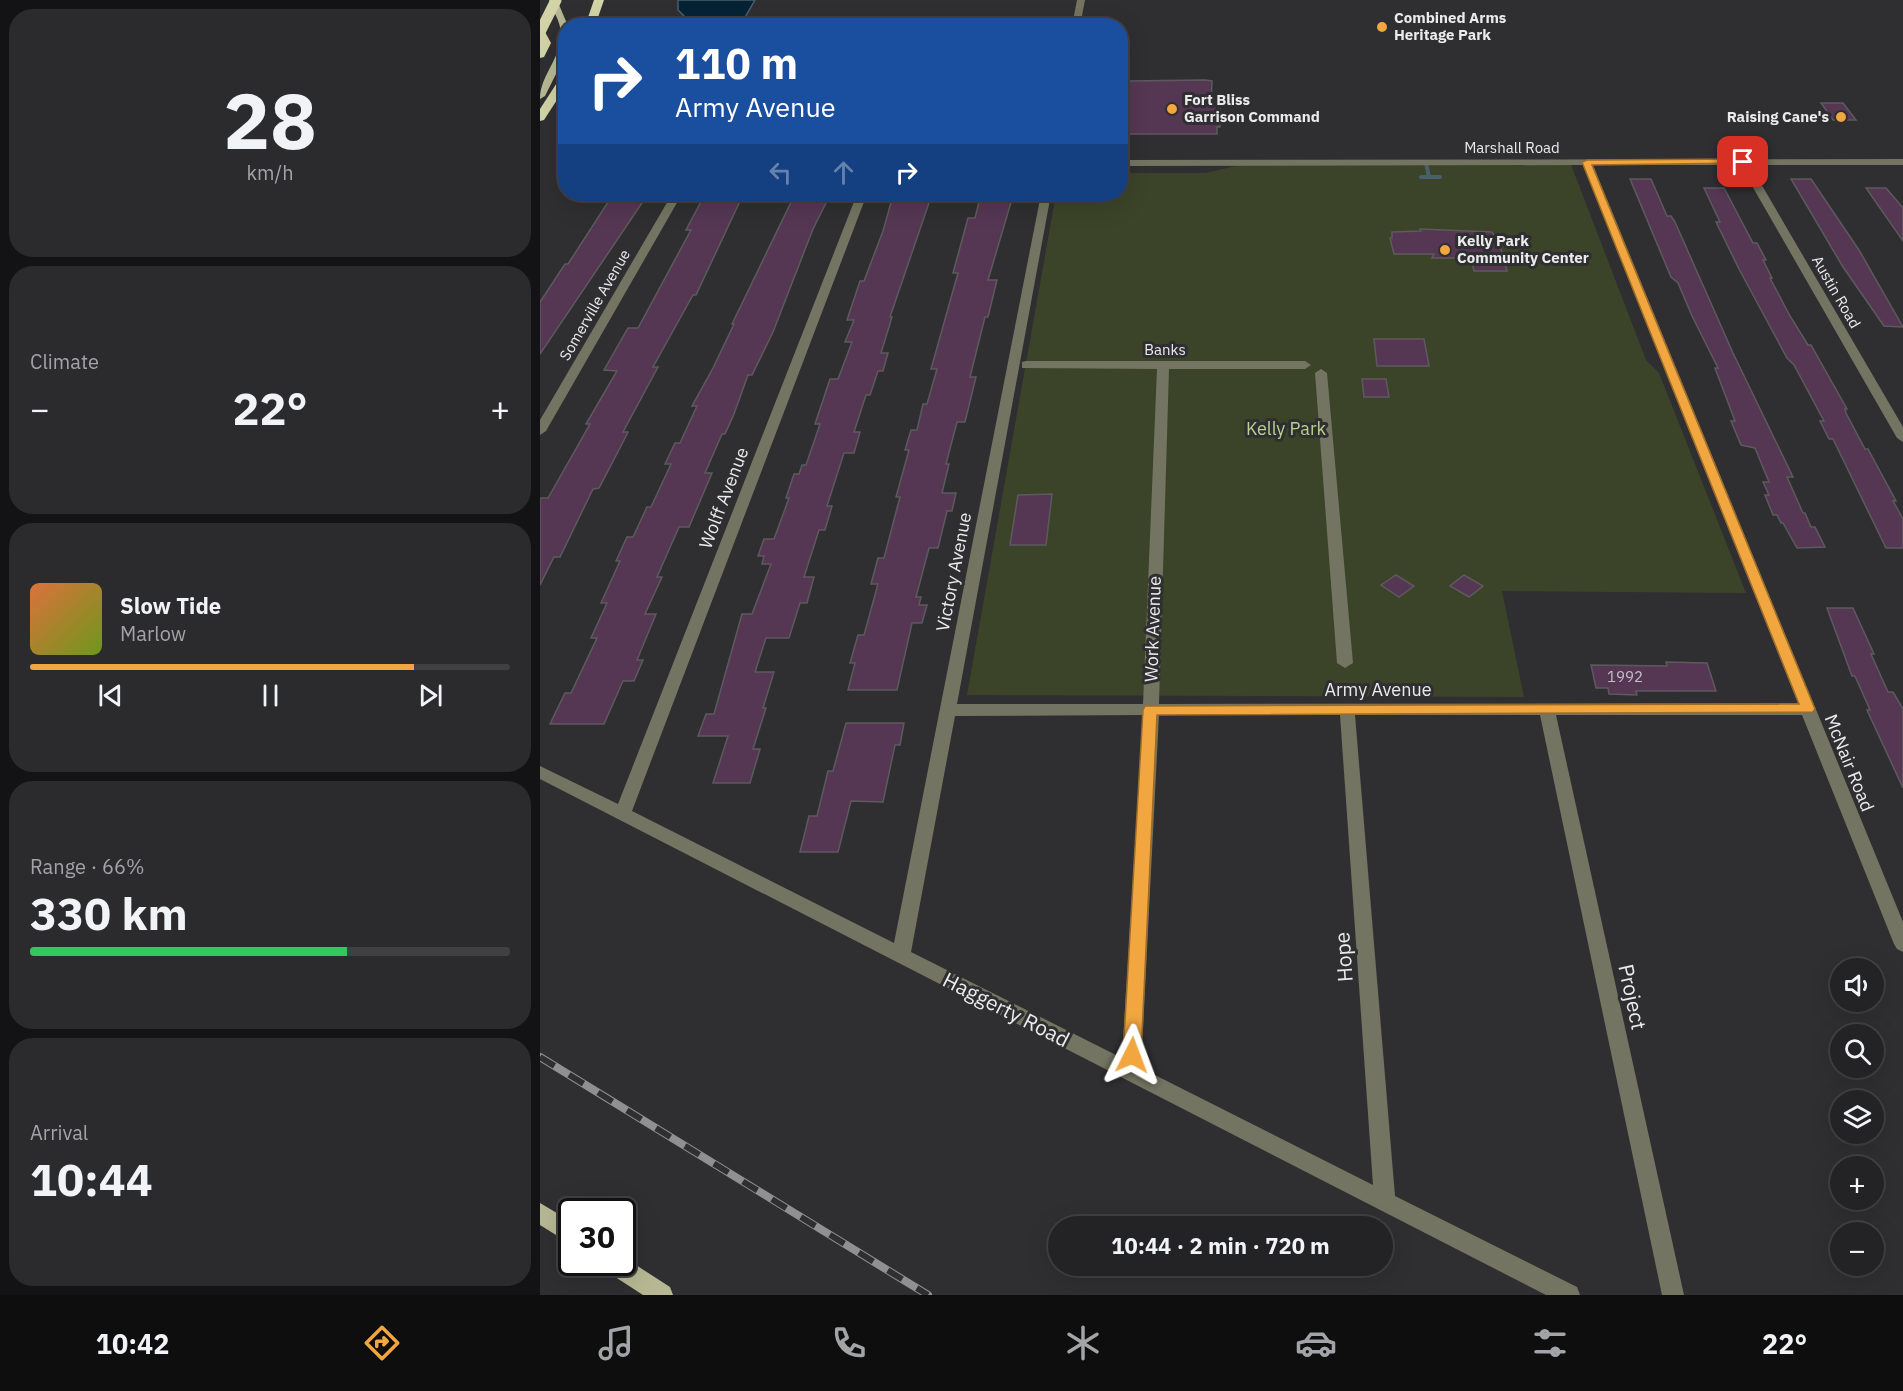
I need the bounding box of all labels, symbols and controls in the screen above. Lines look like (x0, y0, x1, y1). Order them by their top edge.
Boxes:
place label: Combined Arms Heritage Park (1394, 8, 1507, 44)
marker: Combined Arms Heritage Park (1375, 20, 1389, 34)
text: 110 m (675, 36, 798, 91)
icon: right (576, 42, 654, 120)
text: 28 (223, 69, 317, 170)
text: Army Avenue (675, 89, 836, 124)
place label: Fort Bliss Garrison Command (1184, 90, 1320, 126)
marker: Fort Bliss Garrison Command (1165, 102, 1179, 116)
place label: Raising Cane's (1727, 107, 1829, 126)
marker: Raising Cane's (1834, 110, 1848, 124)
pin (1717, 136, 1768, 187)
street label: Marshall Road (1464, 138, 1560, 157)
icon: arrive (1726, 145, 1759, 178)
icon: left (764, 156, 797, 189)
icon: ahead (827, 156, 860, 189)
icon: right (890, 156, 923, 189)
text: km/h (246, 159, 294, 186)
place label: Kelly Park Community Center (1457, 231, 1589, 267)
marker: Kelly Park Community Center (1438, 243, 1452, 257)
street label: Somerville Avenue (555, 246, 634, 364)
street label: Austin Road (1808, 252, 1865, 332)
street label: Banks (1144, 340, 1186, 359)
text: Climate (30, 348, 99, 375)
text: 22° (232, 379, 308, 437)
text: − (30, 387, 50, 430)
text: + (490, 387, 510, 430)
park label: Kelly Park (1246, 417, 1327, 440)
street label: Wolff Avenue (694, 444, 753, 552)
street label: Victory Avenue (931, 510, 976, 633)
street label: Work Avenue (1139, 575, 1166, 682)
text: Slow Tide (120, 591, 221, 620)
text: Marlow (120, 620, 186, 647)
house number: 1992 (1607, 667, 1643, 686)
street label: Army Avenue (1324, 678, 1432, 701)
icon: previous (94, 679, 127, 712)
icon: pause (254, 679, 287, 712)
icon: next (414, 679, 447, 712)
street label: McNair Road (1820, 711, 1879, 815)
text: Range · 66% (30, 853, 145, 880)
text: 330 km (30, 884, 188, 942)
street label: Hope (1327, 931, 1359, 983)
map controls (1830, 958, 1884, 1276)
button: sound (1830, 958, 1884, 1012)
street label: Project (1612, 961, 1654, 1032)
street label: Haggerty Road (938, 965, 1075, 1053)
position arrow (1100, 1023, 1164, 1087)
button: search (1830, 1024, 1884, 1078)
button: layers (1830, 1090, 1884, 1144)
text: Arrival (30, 1119, 88, 1146)
text: 10:44 (30, 1150, 153, 1208)
button: + (1830, 1156, 1884, 1210)
speed limit sign: 30 (558, 1198, 636, 1276)
button: − (1830, 1222, 1884, 1276)
text: 10:44 · 2 min · 720 m (1111, 1231, 1330, 1260)
icon: directions (361, 1322, 403, 1364)
icon: music (595, 1322, 637, 1364)
icon: phone (828, 1322, 870, 1364)
icon: climate (1062, 1322, 1104, 1364)
icon: car (1295, 1322, 1337, 1364)
icon: filters (1529, 1322, 1571, 1364)
text: 10:42 (96, 1326, 169, 1361)
text: 22° (1762, 1326, 1807, 1361)

